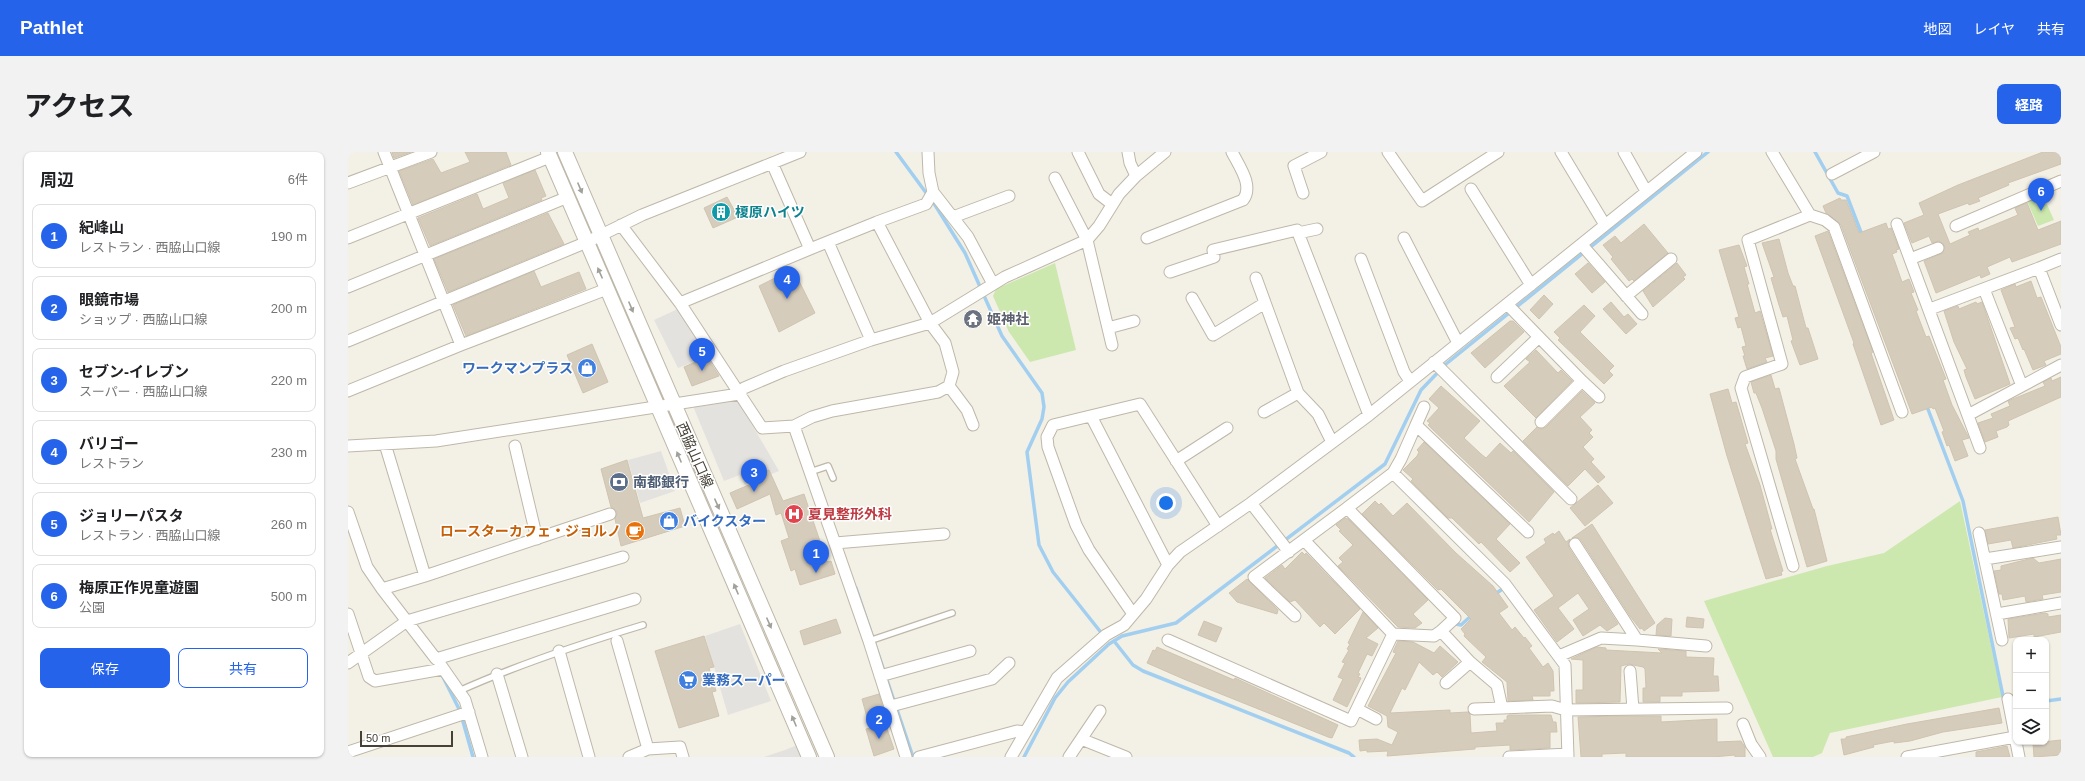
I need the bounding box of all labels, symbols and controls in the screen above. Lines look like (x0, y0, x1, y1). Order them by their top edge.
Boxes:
text: Pathlet (20, 17, 83, 38)
text: 地図 (1923, 21, 1951, 37)
text: レイヤ (1973, 21, 2015, 37)
text: 共有 (2037, 21, 2065, 37)
button: 経路 (1997, 84, 2061, 124)
text: アクセス (24, 91, 135, 122)
text: 周辺 (40, 171, 74, 190)
text: 6件 (288, 172, 308, 187)
pin: 6 (2028, 178, 2054, 211)
one-way arrow (577, 182, 583, 193)
building icon: 榎原ハイツ (710, 201, 732, 223)
place label: 榎原ハイツ (735, 204, 805, 220)
text: 紀峰山 (79, 219, 124, 236)
text: 1 (50, 229, 58, 244)
text: 190 m (271, 229, 307, 244)
text: レストラン · 西脇山口線 (79, 240, 221, 255)
pin: 4 (774, 266, 800, 299)
one-way arrow (597, 268, 603, 279)
text: 眼鏡市場 (79, 291, 139, 308)
text: 2 (50, 301, 58, 316)
text: 200 m (271, 301, 307, 316)
one-way arrow (629, 302, 635, 314)
temple icon: 姫神社 (962, 308, 984, 330)
place label: 姫神社 (987, 311, 1029, 327)
text: ショップ · 西脇山口線 (79, 312, 208, 327)
pin: 5 (689, 338, 715, 371)
shop icon: ワークマンプラス (576, 357, 598, 379)
place label: ワークマンプラス (462, 360, 573, 376)
text: セブン-イレブン (79, 363, 189, 380)
text: 3 (50, 373, 58, 388)
text: 220 m (271, 373, 307, 388)
text: スーパー · 西脇山口線 (79, 384, 207, 399)
street label: 西脇山口線 (673, 420, 717, 490)
text: バリゴー (79, 435, 139, 452)
text: 4 (50, 445, 58, 460)
text: 230 m (271, 445, 307, 460)
one-way arrow (676, 451, 682, 463)
text: レストラン (79, 456, 144, 471)
pin: 3 (741, 459, 767, 492)
bank icon: 南都銀行 (608, 471, 630, 493)
place label: 南都銀行 (633, 474, 689, 490)
your location (1156, 493, 1176, 513)
one-way arrow (714, 498, 720, 510)
hospital icon: 夏見整形外科 (783, 503, 805, 525)
place label: 夏見整形外科 (808, 506, 892, 522)
text: ジョリーパスタ (79, 507, 184, 524)
shop icon: バイクスター (658, 510, 680, 532)
place label: バイクスター (683, 513, 766, 529)
text: 5 (50, 517, 58, 532)
text: 260 m (271, 517, 307, 532)
cafe icon: ロースターカフェ・ジョルノ (624, 520, 646, 542)
place label: ロースターカフェ・ジョルノ (440, 523, 621, 539)
text: レストラン · 西脇山口線 (79, 528, 221, 543)
pin: 1 (803, 540, 829, 573)
text: 梅原正作児童遊園 (79, 579, 199, 596)
one-way arrow (733, 583, 739, 595)
text: 6 (50, 589, 58, 604)
text: 500 m (271, 589, 307, 604)
text: 公園 (79, 600, 105, 615)
one-way arrow (766, 617, 772, 629)
map controls (2013, 637, 2049, 745)
button: + (2013, 637, 2049, 673)
button: 保存 (40, 648, 170, 688)
button: 共有 (178, 648, 308, 688)
supermarket icon: 業務スーパー (677, 669, 699, 691)
place label: 業務スーパー (702, 672, 786, 688)
button: − (2013, 673, 2049, 709)
pin: 2 (866, 706, 892, 739)
button: layers (2013, 709, 2049, 745)
one-way arrow (790, 715, 796, 727)
scale bar (360, 729, 453, 748)
text: 50 m (366, 732, 390, 744)

